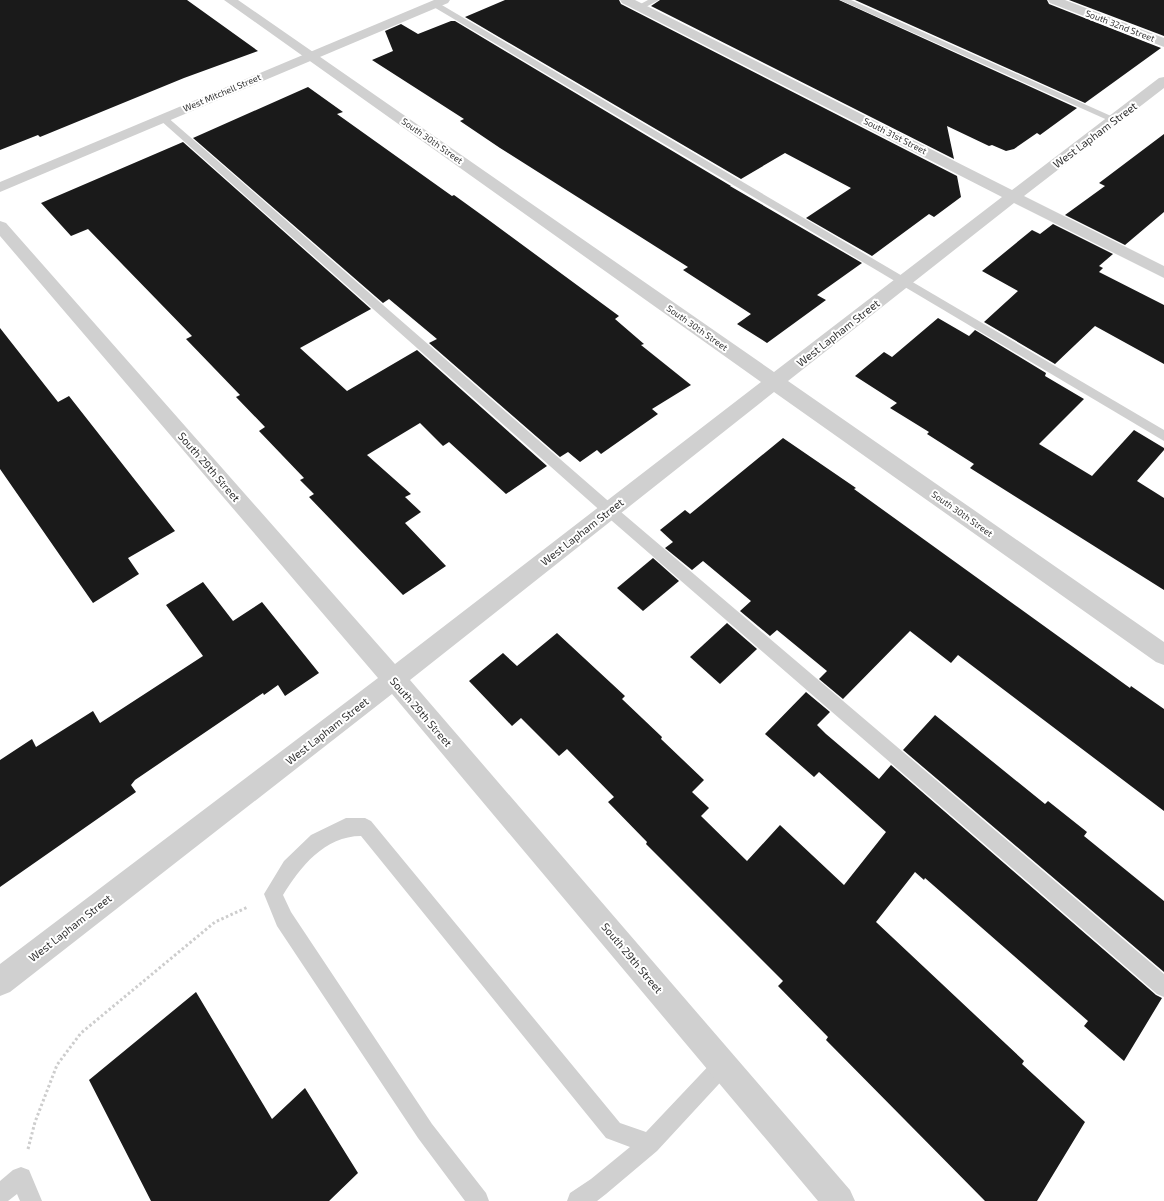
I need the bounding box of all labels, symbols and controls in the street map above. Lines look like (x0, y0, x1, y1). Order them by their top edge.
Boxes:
street label: South 32nd Street (1084, 7, 1157, 44)
street label: West Mitchell Street (181, 71, 263, 114)
street label: West Lapham Street (1050, 99, 1139, 170)
street label: South 30th Street (400, 115, 465, 166)
street label: South 31st Street (862, 115, 929, 157)
street label: West Lapham Street (794, 296, 882, 369)
street label: South 30th Street (665, 302, 730, 353)
street label: South 29th Street (176, 429, 243, 504)
street label: South 30th Street (930, 488, 995, 539)
street label: West Lapham Street (538, 495, 626, 568)
street label: South 29th Street (388, 674, 455, 749)
street label: West Lapham Street (283, 694, 371, 767)
street label: West Lapham Street (26, 891, 114, 964)
street label: South 29th Street (599, 920, 666, 995)

